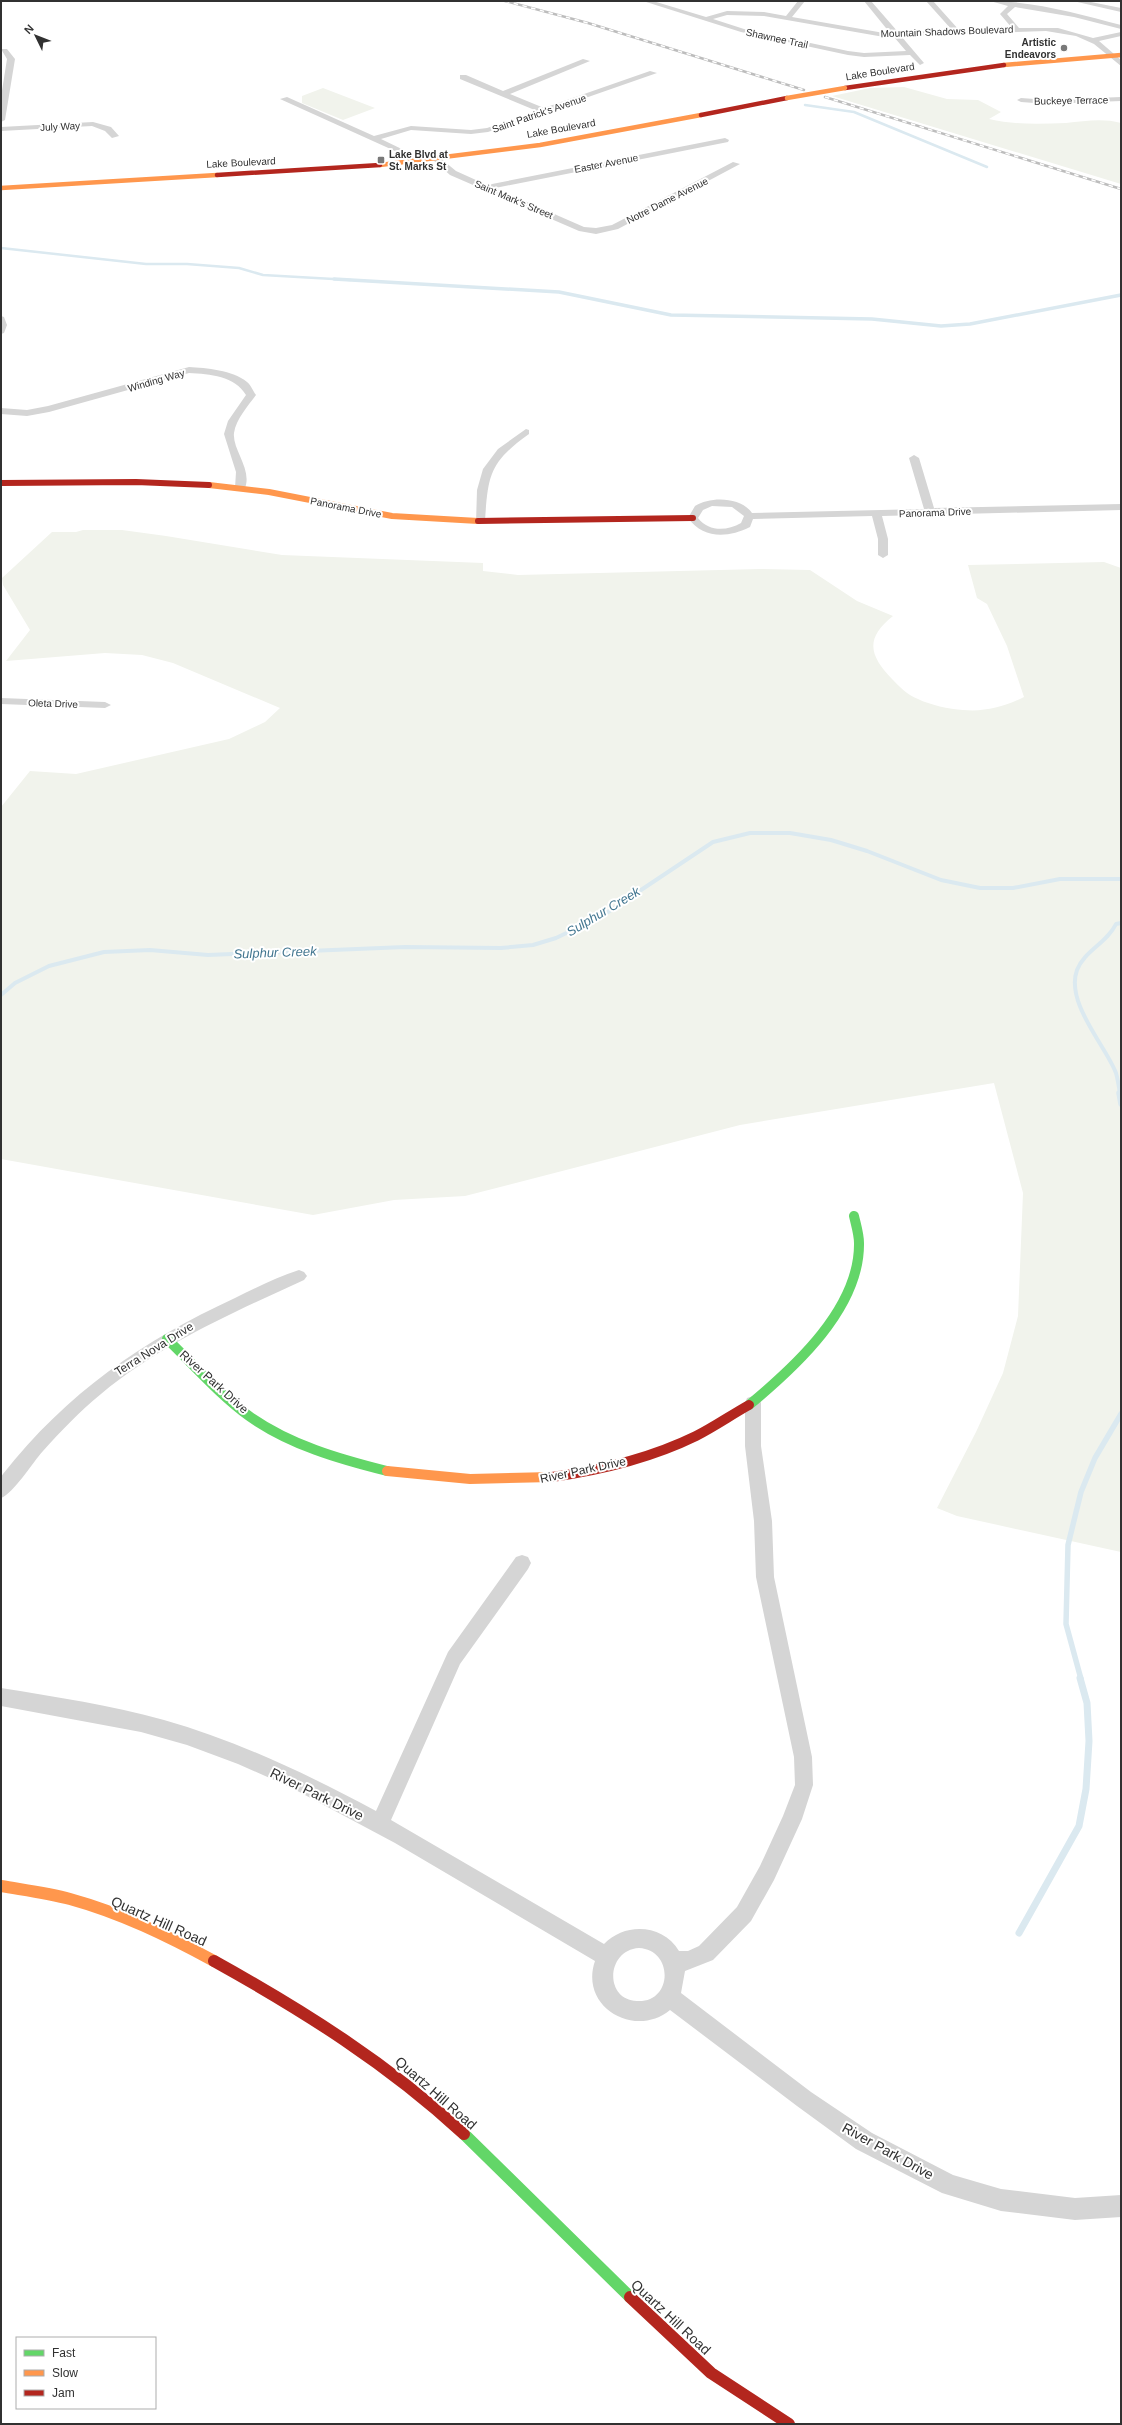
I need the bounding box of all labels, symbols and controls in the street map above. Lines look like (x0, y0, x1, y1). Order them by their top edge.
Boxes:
north arrow (16, 16, 56, 56)
text: N (22, 22, 36, 36)
street label: Mountain Shadows Boulevard (880, 24, 1014, 39)
street label: Shawnee Trail (745, 27, 809, 50)
place label: Artistic Endeavors (1005, 37, 1056, 60)
marker: Artistic Endeavors (1059, 43, 1069, 53)
street label: Lake Boulevard (845, 61, 915, 82)
street label: Saint Patrick's Avenue (491, 92, 588, 135)
street label: Buckeye Terrace (1034, 94, 1109, 107)
street label: Lake Boulevard (526, 117, 596, 140)
street label: July Way (40, 120, 80, 133)
place label: Lake Blvd at St. Marks St (389, 149, 449, 172)
street label: Easter Avenue (573, 152, 639, 175)
street label: Lake Boulevard (206, 155, 276, 170)
marker: Lake Blvd at St. Marks St (376, 155, 386, 165)
street label: Notre Dame Avenue (625, 175, 710, 226)
street label: Saint Mark's Street (473, 178, 555, 221)
street label: Winding Way (126, 367, 186, 394)
street label: Panorama Drive (309, 495, 383, 520)
street label: Panorama Drive (899, 506, 972, 519)
street label: Oleta Drive (28, 697, 79, 710)
water label: Sulphur Creek (564, 883, 644, 939)
water label: Sulphur Creek (233, 944, 318, 961)
street label: Terra Nova Drive (112, 1319, 196, 1379)
street label: River Park Drive (177, 1348, 251, 1417)
street label: River Park Drive (539, 1454, 627, 1486)
street label: River Park Drive (268, 1764, 366, 1824)
street label: Quartz Hill Road (109, 1893, 209, 1949)
street label: Quartz Hill Road (392, 2053, 480, 2133)
street label: River Park Drive (840, 2119, 937, 2183)
street label: Quartz Hill Road (628, 2276, 714, 2358)
legend (16, 2337, 156, 2409)
text: Fast (52, 2346, 76, 2360)
text: Slow (52, 2366, 78, 2380)
text: Jam (52, 2386, 75, 2400)

